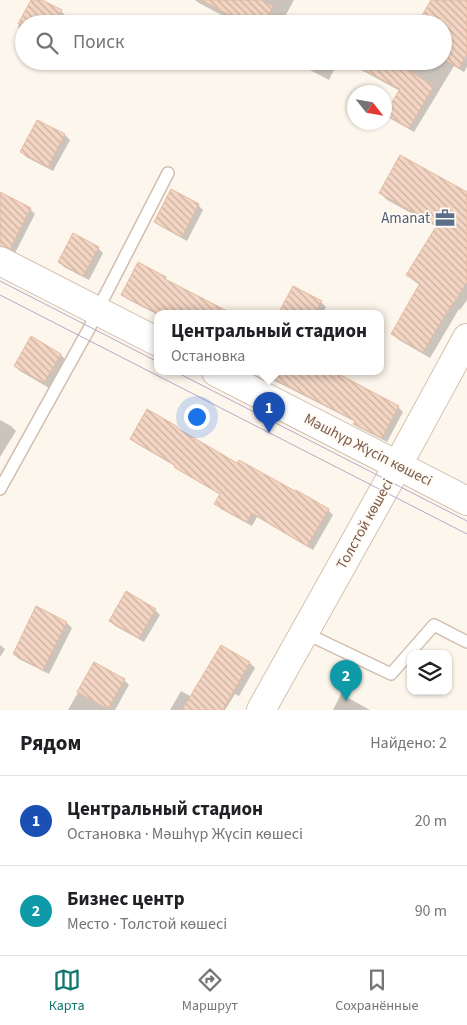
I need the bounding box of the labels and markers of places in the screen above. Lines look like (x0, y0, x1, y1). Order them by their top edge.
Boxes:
office icon: Amanat (434, 207, 456, 229)
place label: Amanat (381, 208, 430, 229)
pin: 1 (253, 392, 285, 433)
pin: 2 (330, 660, 362, 701)

